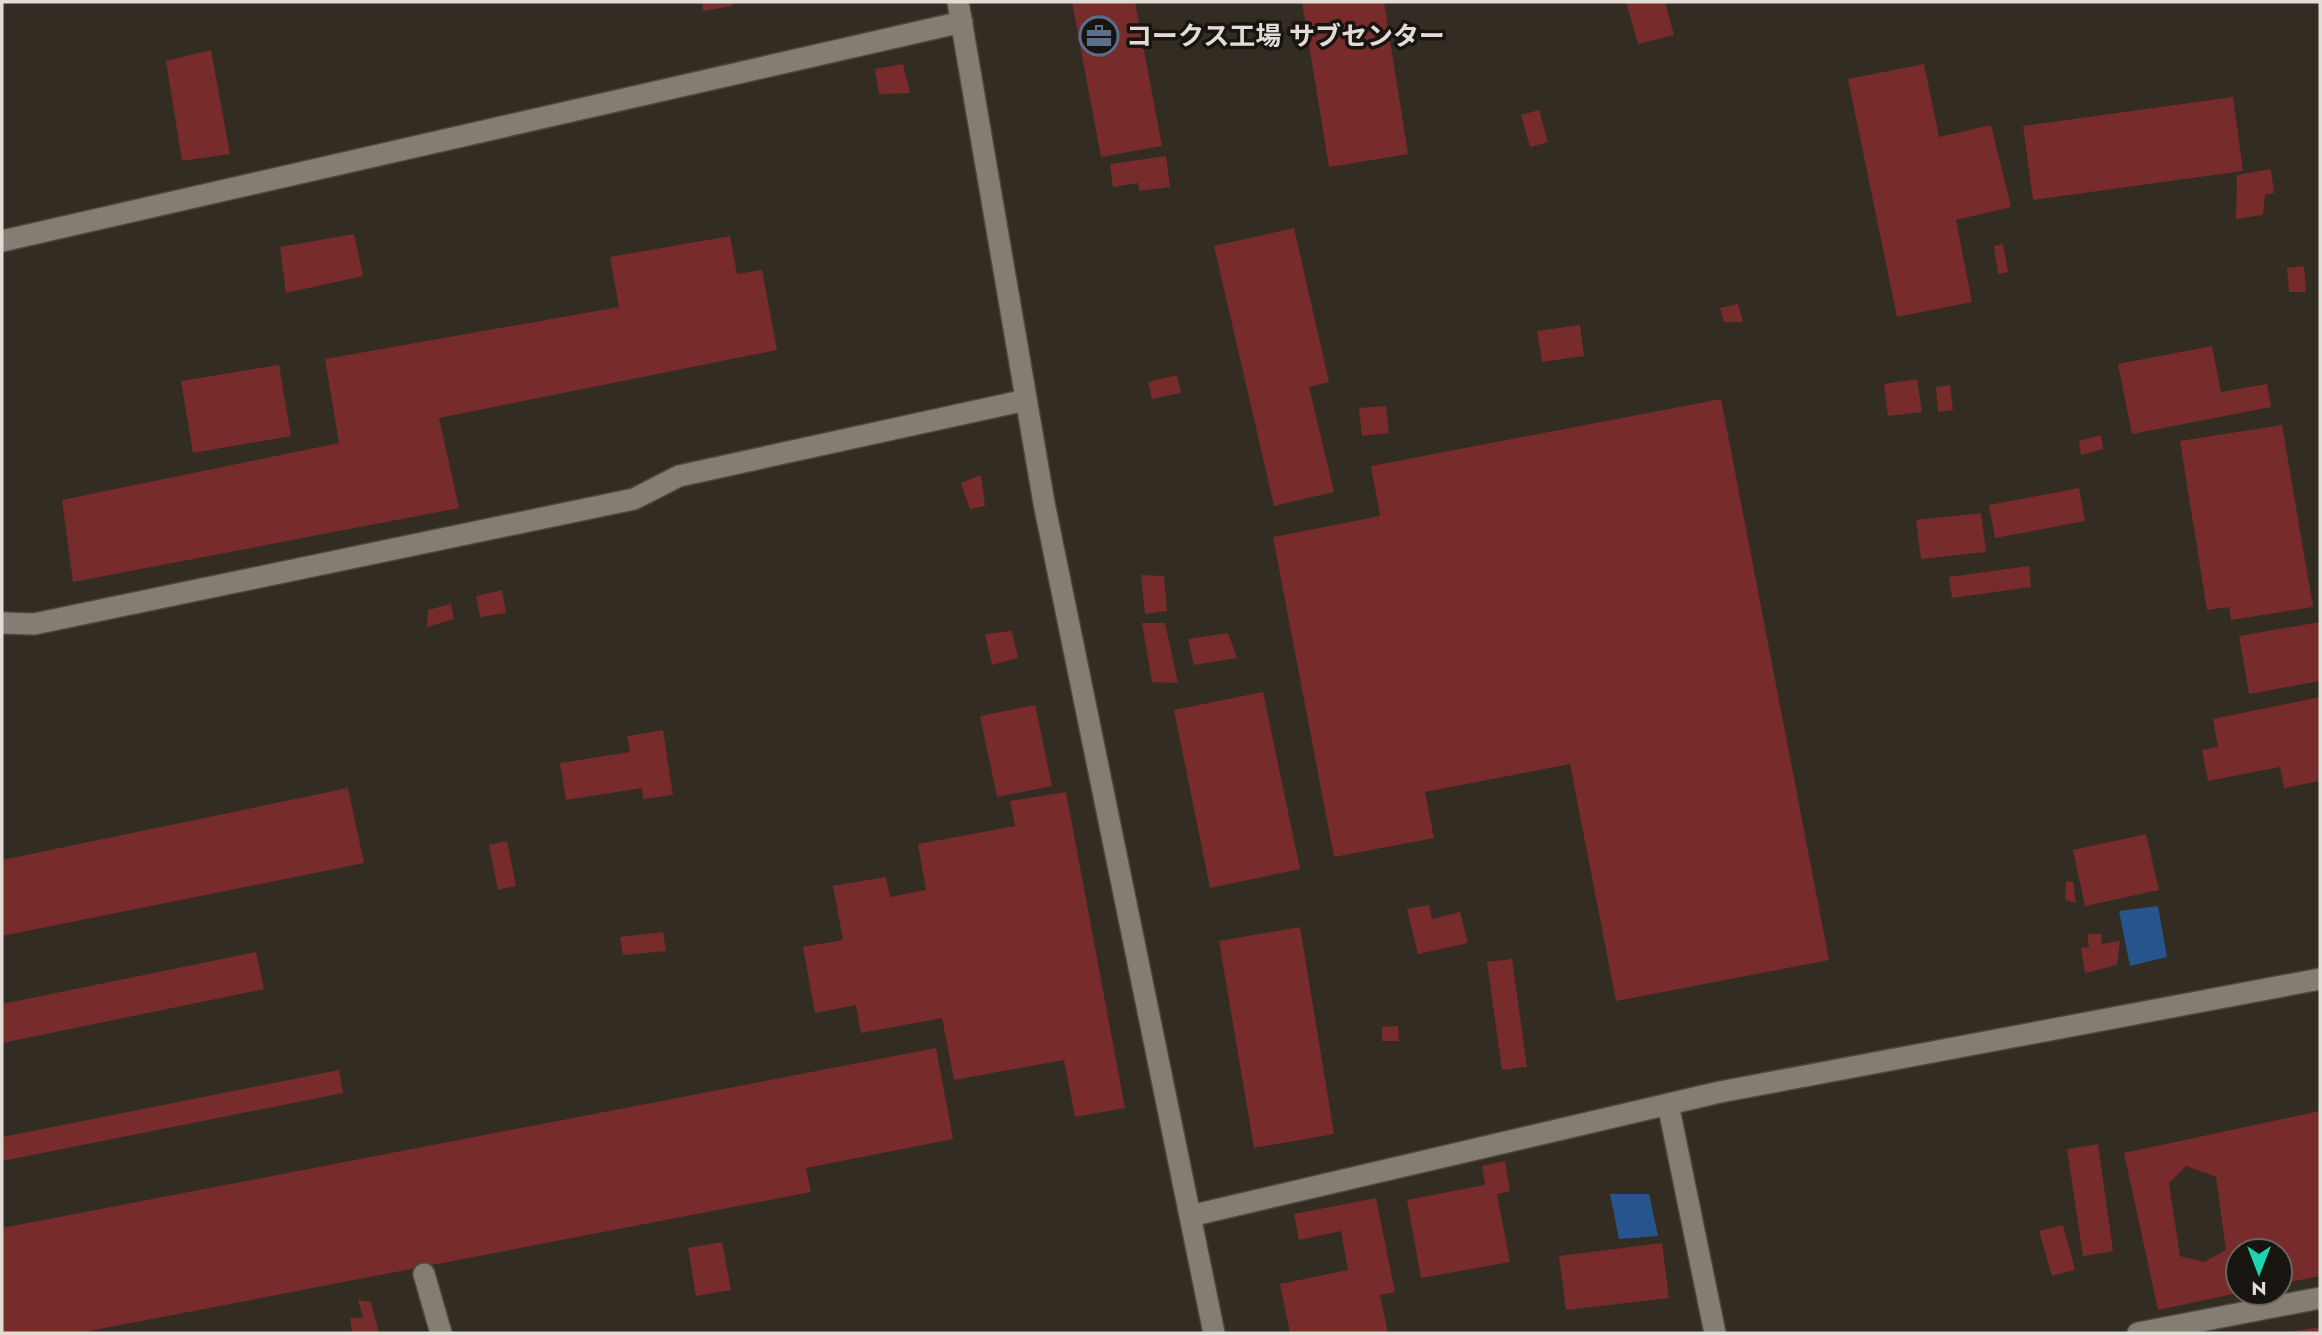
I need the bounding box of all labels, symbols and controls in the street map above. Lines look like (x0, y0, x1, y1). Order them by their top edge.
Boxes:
office icon: コークス工場 サブセンター (1078, 15, 1120, 57)
place label: コークス工場 サブセンター (1126, 17, 1445, 55)
north arrow (2224, 1237, 2294, 1307)
text: N (2251, 1275, 2267, 1302)

